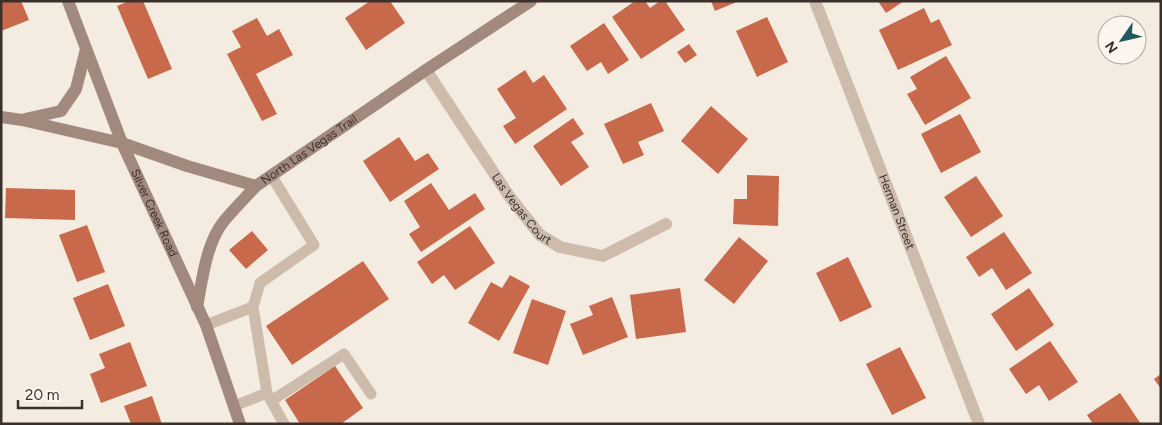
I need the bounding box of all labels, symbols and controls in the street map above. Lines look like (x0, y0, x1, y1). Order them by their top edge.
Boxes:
north arrow (1097, 15, 1147, 65)
text: N (1102, 38, 1122, 56)
street label: North Las Vegas Trail (258, 112, 360, 187)
street label: Silver Creek Road (128, 167, 181, 259)
street label: Las Vegas Court (489, 171, 555, 248)
street label: Herman Street (876, 172, 918, 252)
scale bar (18, 378, 81, 410)
text: 20 m (25, 386, 59, 404)

